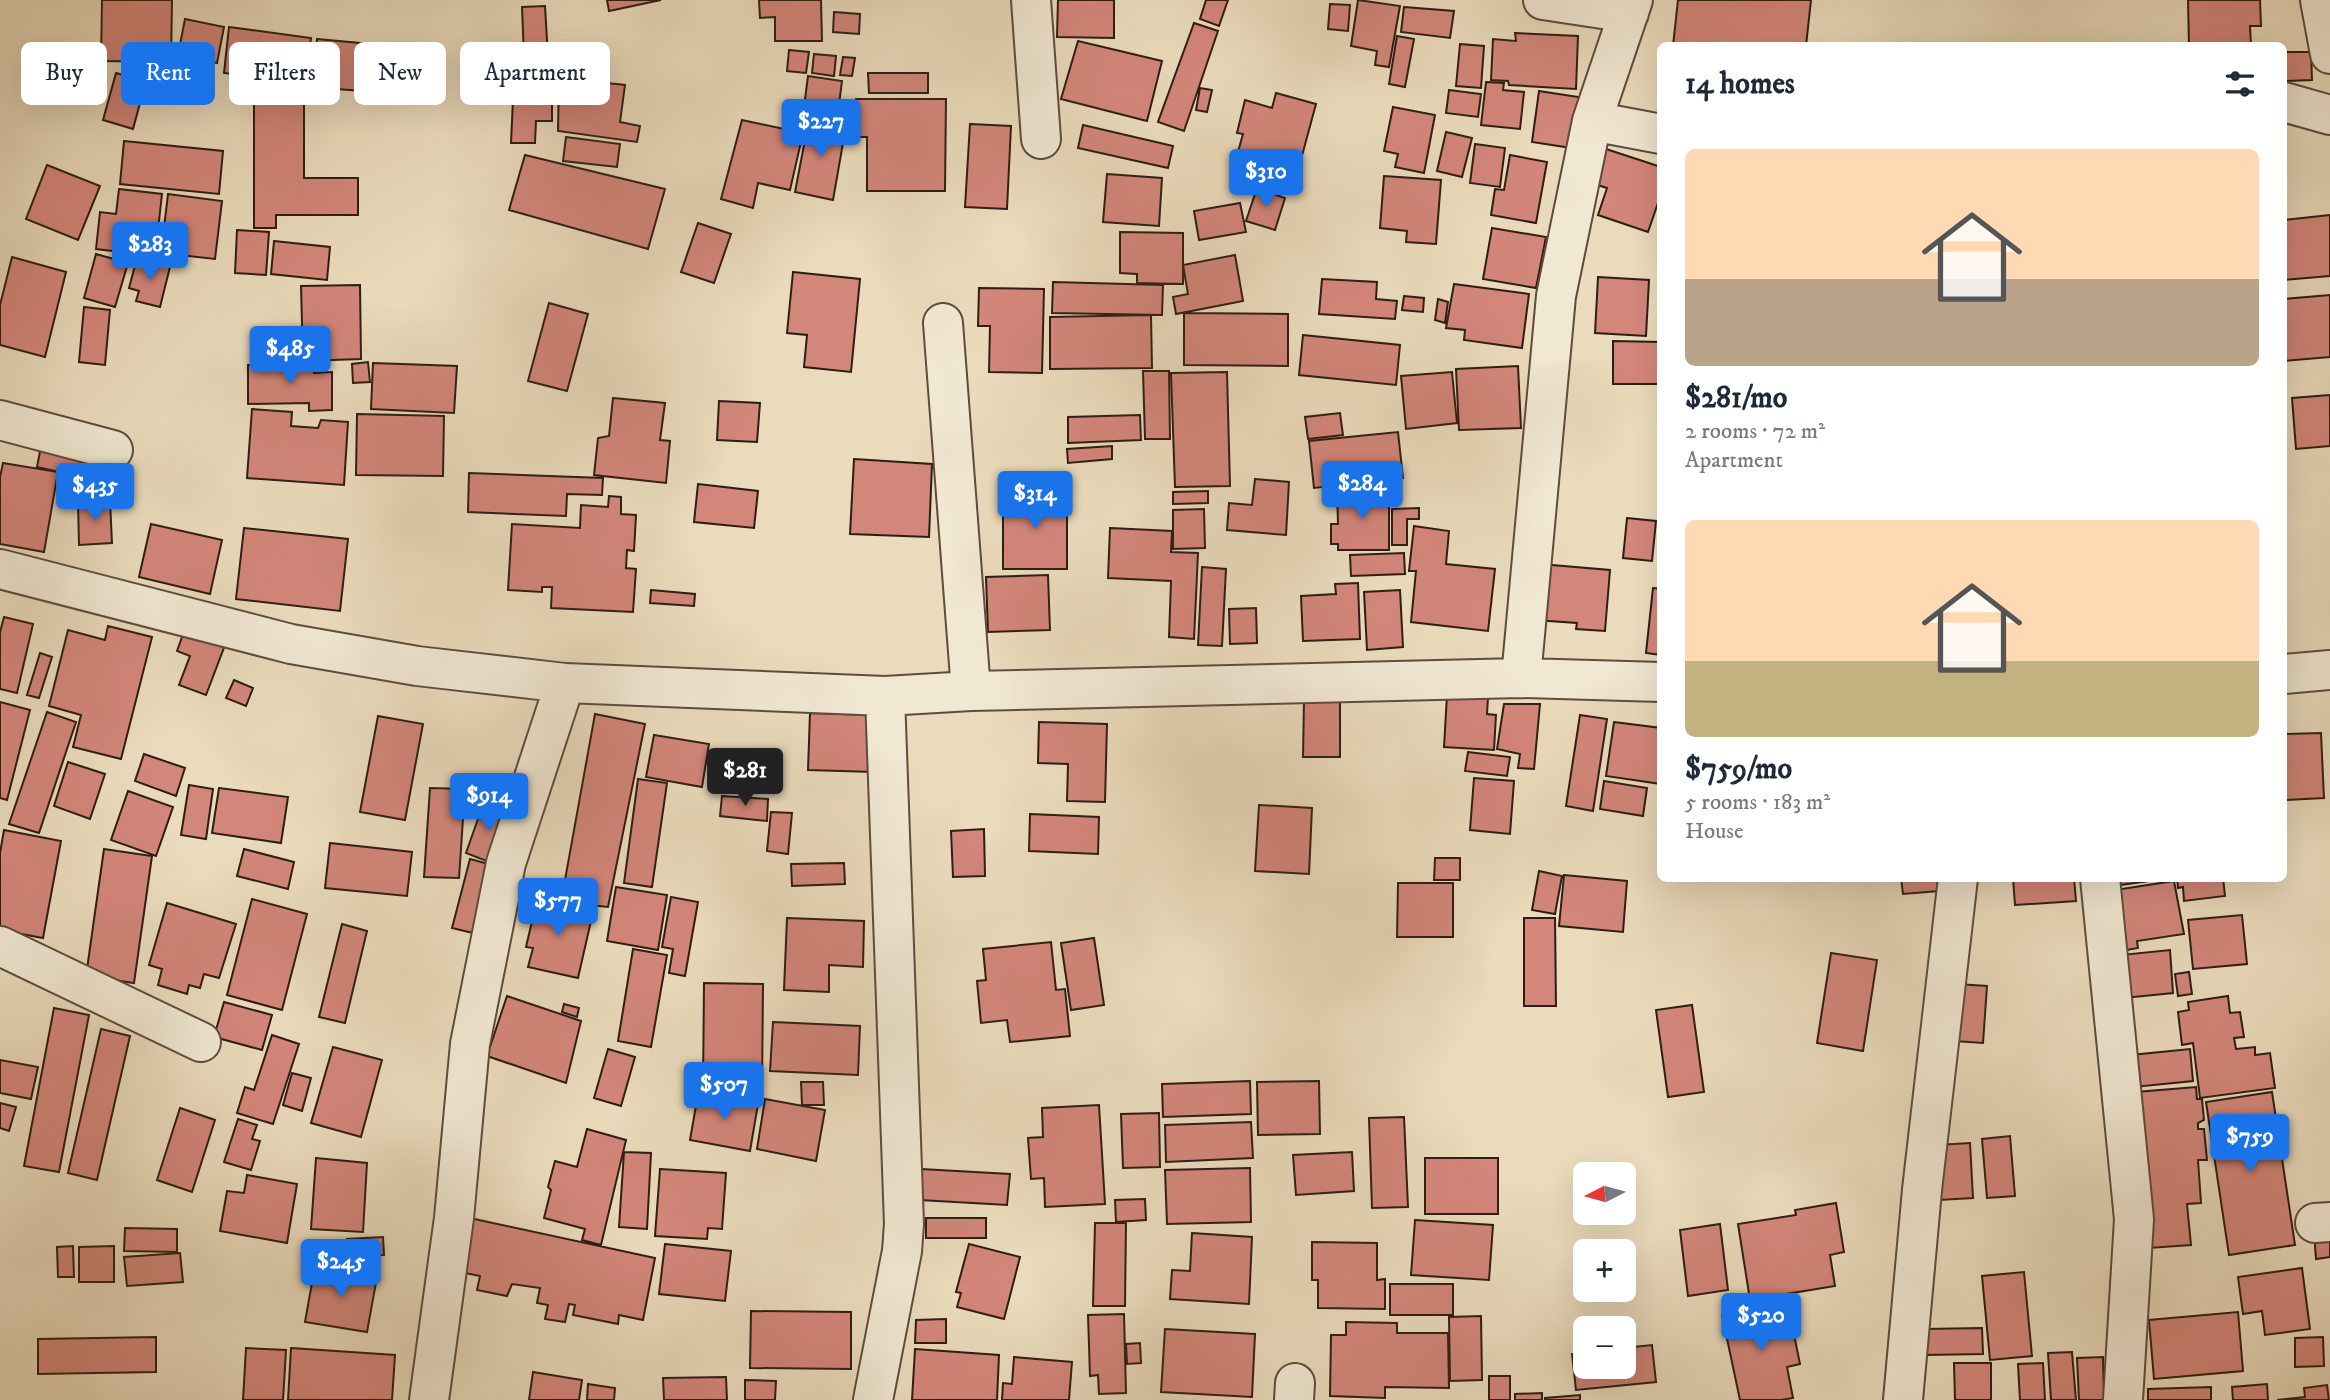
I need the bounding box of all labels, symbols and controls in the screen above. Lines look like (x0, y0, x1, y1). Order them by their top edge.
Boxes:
chip: Buy (21, 42, 107, 105)
chip: Rent (121, 42, 215, 105)
chip: Filters (229, 42, 340, 105)
chip: New (354, 42, 446, 105)
chip: Apartment (460, 42, 610, 105)
icon: filters (2221, 65, 2259, 103)
text: 14 homes (1685, 66, 1795, 103)
pin: $227 (780, 100, 862, 159)
text: $227 (798, 107, 844, 136)
pin: $310 (1225, 150, 1307, 209)
text: $310 (1245, 157, 1287, 186)
icon: home (1909, 194, 2035, 320)
pin: $283 (109, 222, 191, 282)
text: $283 (128, 230, 172, 259)
pin: $485 (249, 326, 331, 386)
text: $485 (266, 334, 314, 363)
text: $281/mo (1685, 380, 1787, 417)
text: 2 rooms · 72 m² (1685, 417, 1825, 446)
text: Apartment (1685, 446, 1783, 475)
pin: $284 (1321, 462, 1403, 521)
pin: $435 (54, 463, 136, 523)
text: $284 (1338, 469, 1386, 498)
text: $435 (72, 471, 118, 500)
pin: $314 (994, 472, 1076, 531)
text: $314 (1014, 479, 1056, 508)
icon: home (1909, 565, 2035, 691)
pin: $281 (704, 748, 786, 808)
text: $759/mo (1685, 751, 1792, 788)
text: $281 (723, 756, 767, 785)
pin: $914 (448, 774, 530, 833)
text: $914 (466, 781, 512, 810)
text: 5 rooms · 183 m² (1685, 788, 1830, 817)
text: House (1685, 817, 1743, 846)
pin: $577 (517, 878, 599, 938)
text: $577 (534, 886, 582, 915)
pin: $507 (683, 1062, 765, 1122)
text: $507 (700, 1070, 748, 1099)
pin: $759 (2209, 1114, 2291, 1174)
text: $759 (2226, 1122, 2274, 1151)
north arrow (1573, 1162, 1636, 1225)
map controls (1573, 1162, 1636, 1379)
button: + (1573, 1239, 1636, 1302)
pin: $245 (300, 1240, 382, 1299)
text: $245 (317, 1247, 365, 1276)
pin: $520 (1720, 1294, 1802, 1353)
text: $520 (1737, 1301, 1785, 1330)
button: − (1573, 1316, 1636, 1379)

